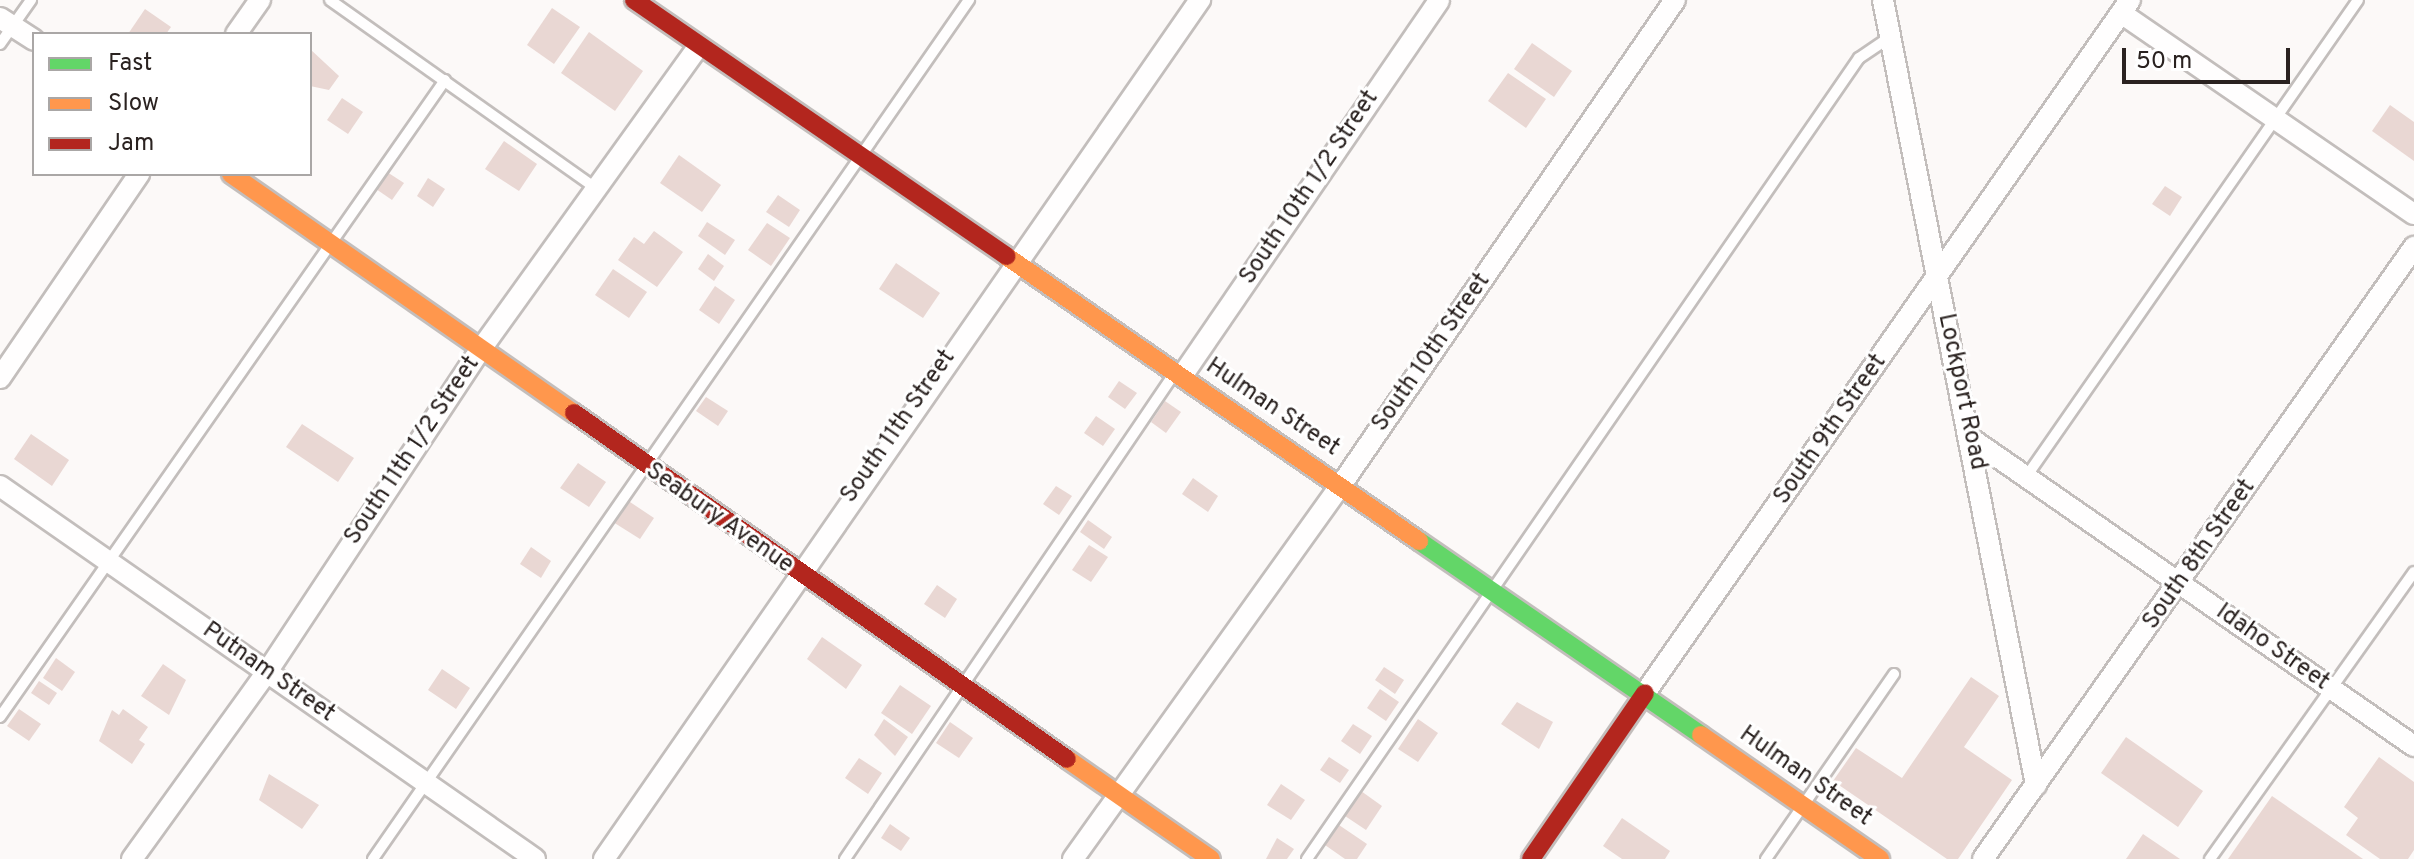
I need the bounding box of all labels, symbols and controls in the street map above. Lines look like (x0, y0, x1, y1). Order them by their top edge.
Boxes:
legend (32, 32, 312, 176)
scale bar (2126, 32, 2294, 82)
text: 50 m (2136, 47, 2192, 77)
text: Fast (108, 49, 152, 79)
street label: South 10th 1/2 Street (1234, 86, 1386, 290)
text: Slow (108, 89, 159, 119)
text: Jam (108, 129, 154, 159)
street label: South 10th Street (1367, 268, 1497, 438)
street label: Lockport Road (1930, 311, 1992, 473)
street label: South 11th Street (835, 345, 963, 509)
street label: South 9th Street (1769, 349, 1893, 511)
street label: South 11th 1/2 Street (339, 351, 487, 551)
street label: Hulman Street (1200, 353, 1344, 463)
street label: Seabury Avenue (639, 457, 799, 581)
street label: South 8th Street (2138, 474, 2262, 636)
street label: Idaho Street (2210, 598, 2334, 698)
street label: Putnam Street (196, 617, 340, 729)
street label: Hulman Street (1733, 721, 1877, 833)

